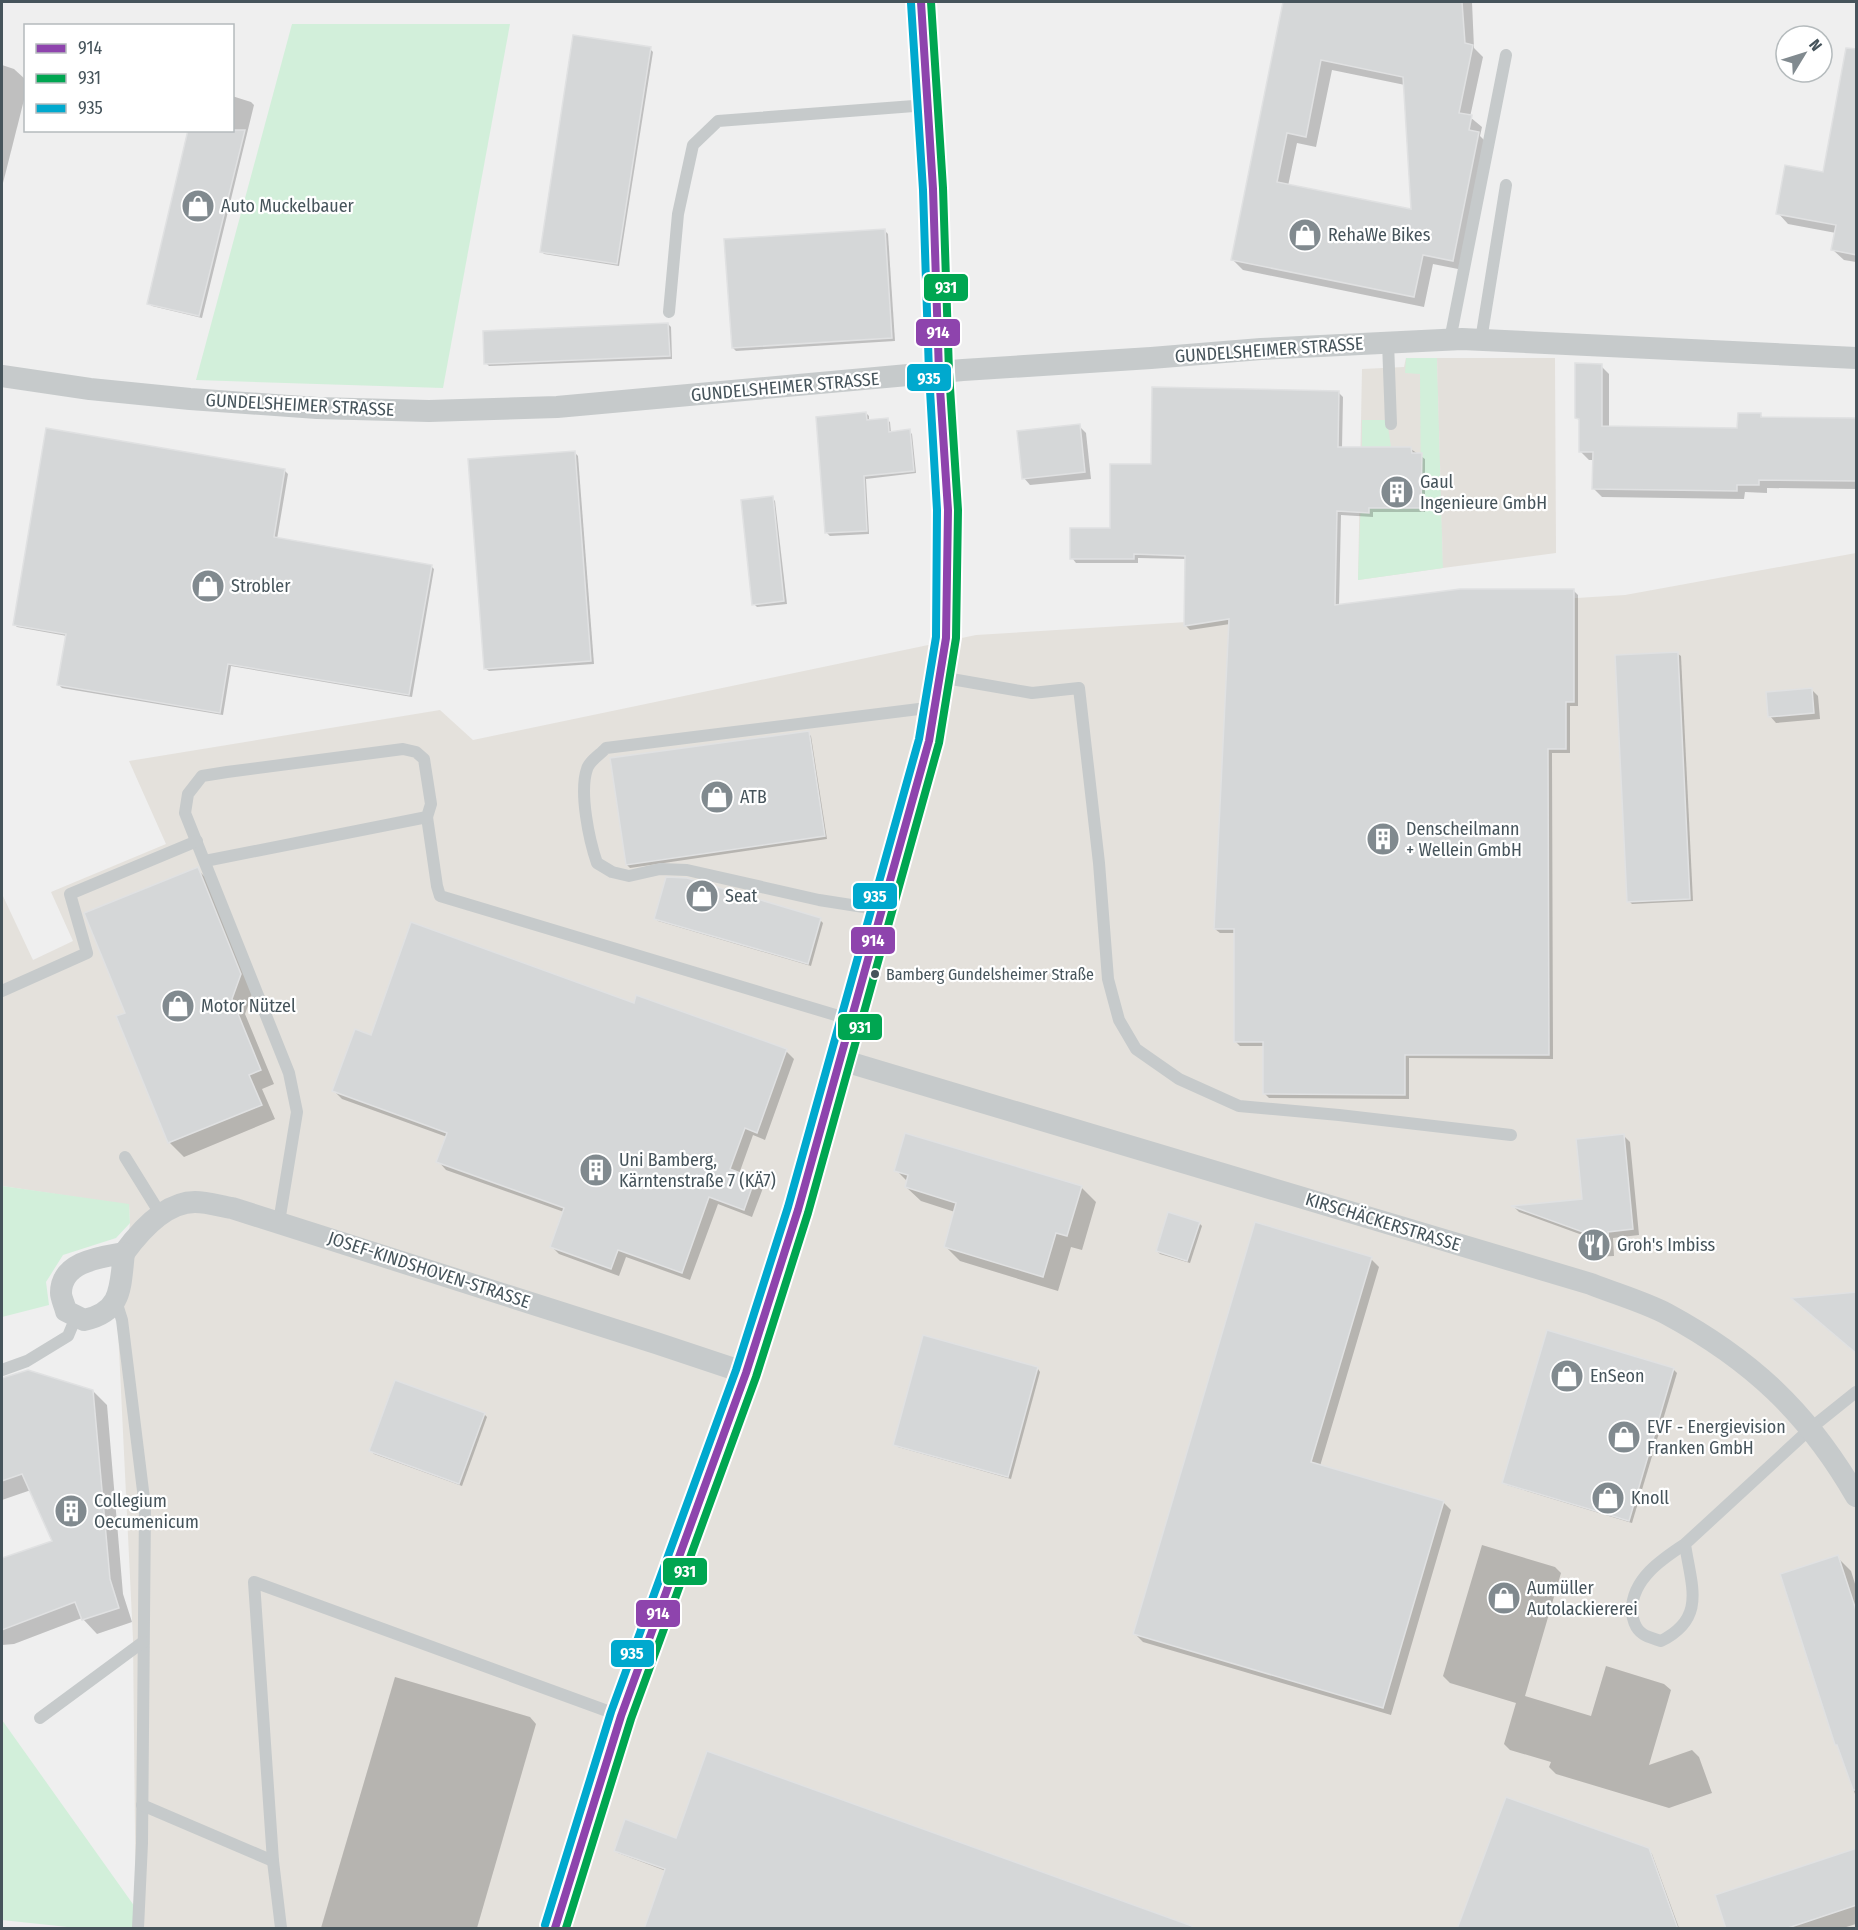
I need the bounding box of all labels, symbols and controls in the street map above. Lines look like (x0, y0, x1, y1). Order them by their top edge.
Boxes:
legend (24, 24, 234, 132)
north arrow (1774, 24, 1834, 84)
text: N (1805, 35, 1826, 55)
text: 914 (78, 37, 102, 59)
text: 931 (78, 67, 101, 89)
text: 935 (78, 97, 103, 119)
shop icon: Auto Muckelbauer (180, 188, 216, 224)
place label: Auto Muckelbauer (221, 195, 355, 217)
shop icon: RehaWe Bikes (1287, 217, 1323, 253)
place label: RehaWe Bikes (1328, 224, 1431, 246)
line badge: 931 (923, 273, 969, 302)
text: 931 (935, 278, 957, 297)
line badge: 914 (915, 318, 961, 347)
text: 914 (926, 323, 950, 342)
street label: GUNDELSHEIMER STRASSE (1174, 332, 1364, 368)
line badge: 935 (906, 363, 952, 392)
street label: GUNDELSHEIMER STRASSE (690, 368, 880, 406)
text: 935 (917, 369, 941, 388)
street label: GUNDELSHEIMER STRASSE (205, 389, 395, 421)
place label: Gaul Ingenieure GmbH (1420, 471, 1547, 514)
building icon: Gaul Ingenieure GmbH (1379, 474, 1415, 510)
shop icon: Strobler (190, 568, 226, 604)
place label: Strobler (231, 575, 291, 597)
shop icon: ATB (699, 779, 735, 815)
place label: ATB (740, 786, 767, 808)
place label: Denscheilmann + Wellein GmbH (1406, 818, 1522, 861)
building icon: Denscheilmann + Wellein GmbH (1365, 821, 1401, 857)
shop icon: Seat (684, 878, 720, 914)
line badge: 935 (852, 882, 898, 910)
place label: Seat (725, 885, 757, 907)
text: 935 (863, 887, 887, 906)
line badge: 914 (850, 926, 896, 955)
text: 914 (861, 931, 885, 950)
place label: Bamberg Gundelsheimer Straße (886, 965, 1094, 984)
marker: Bamberg Gundelsheimer Straße (869, 968, 881, 980)
shop icon: Motor Nützel (160, 988, 196, 1024)
place label: Motor Nützel (201, 995, 296, 1017)
line badge: 931 (837, 1013, 883, 1041)
text: 931 (849, 1018, 871, 1037)
place label: Uni Bamberg, Kärntenstraße 7 (KÄ7) (619, 1149, 776, 1192)
building icon: Uni Bamberg, Kärntenstraße 7 (KÄ7) (578, 1152, 614, 1188)
street label: KIRSCHÄCKERSTRASSE (1303, 1188, 1463, 1256)
street label: JOSEF-KINDSHOVEN-STRASSE (325, 1227, 533, 1313)
restaurant icon: Groh's Imbiss (1576, 1227, 1612, 1263)
place label: Groh's Imbiss (1617, 1234, 1715, 1256)
shop icon: EnSeon (1549, 1358, 1585, 1394)
place label: EnSeon (1590, 1365, 1645, 1387)
place label: EVF - Energievision Franken GmbH (1647, 1416, 1786, 1459)
shop icon: EVF - Energievision Franken GmbH (1606, 1419, 1642, 1455)
shop icon: Knoll (1590, 1480, 1626, 1516)
place label: Knoll (1631, 1487, 1669, 1509)
place label: Collegium Oecumenicum (94, 1490, 199, 1533)
building icon: Collegium Oecumenicum (53, 1493, 89, 1529)
line badge: 931 (662, 1557, 708, 1586)
text: 931 (674, 1562, 696, 1581)
place label: Aumüller Autolackiererei (1527, 1577, 1638, 1620)
shop icon: Aumüller Autolackiererei (1486, 1580, 1522, 1616)
line badge: 914 (635, 1599, 681, 1628)
text: 914 (646, 1604, 670, 1623)
line badge: 935 (610, 1639, 655, 1668)
text: 935 (620, 1644, 644, 1663)

